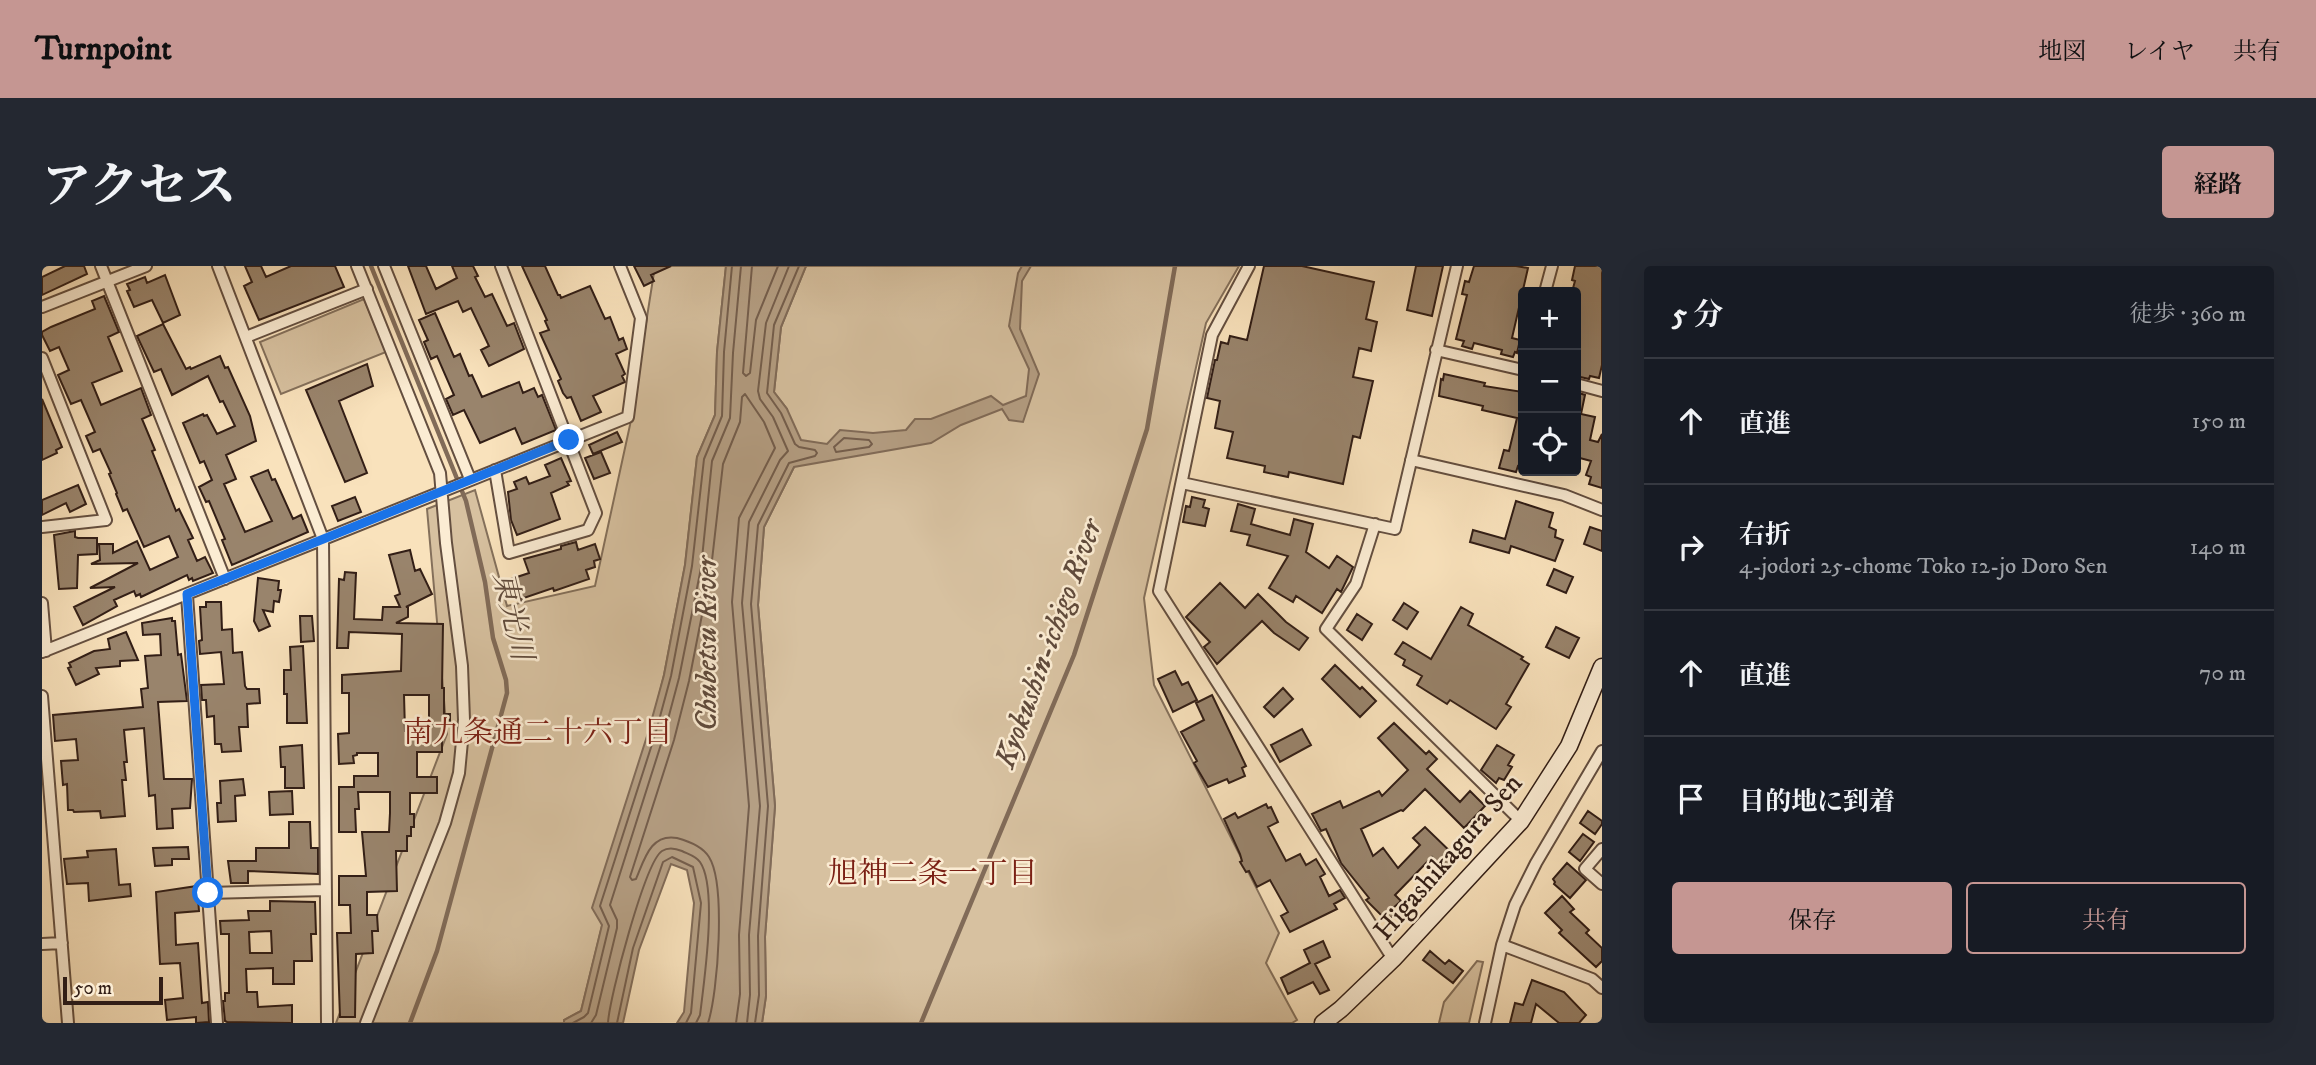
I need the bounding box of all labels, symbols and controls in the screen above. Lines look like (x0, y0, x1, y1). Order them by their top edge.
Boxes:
text: Turnpoint (35, 29, 172, 70)
text: 地図 (2038, 37, 2086, 67)
text: レイヤ (2124, 37, 2195, 67)
text: 共有 (2233, 37, 2281, 67)
button: 経路 (2162, 146, 2274, 218)
text: アクセス (42, 157, 237, 219)
map controls (1518, 287, 1581, 476)
button: + (1518, 287, 1581, 350)
text: 5 分 (1672, 297, 1723, 334)
text: 徒歩 · 360 m (2129, 300, 2246, 329)
button: − (1518, 350, 1581, 413)
icon: ahead (1672, 402, 1710, 440)
text: 150 m (2192, 407, 2246, 436)
text: 直進 (1739, 408, 1791, 441)
button: locate (1518, 413, 1581, 476)
route end (553, 424, 584, 455)
water label: Kyokushin-ichigo River (987, 513, 1112, 774)
text: 右折 (1739, 519, 1791, 552)
icon: right (1672, 528, 1710, 566)
text: 140 m (2190, 533, 2246, 562)
text: 4-jodori 25-chome Toko 12-jo Doro Sen (1739, 552, 2108, 581)
water label: Chubetsu River (689, 554, 726, 731)
water label: 東光川 (484, 568, 541, 667)
icon: ahead (1672, 654, 1710, 692)
text: 70 m (2199, 659, 2246, 688)
text: 直進 (1739, 660, 1791, 693)
district label: 南九条通二十六丁目 (403, 715, 673, 752)
street label: Higashikagura Sen (1366, 766, 1530, 948)
icon: arrive (1672, 780, 1710, 818)
text: 目的地に到着 (1739, 786, 1895, 819)
district label: 旭神二条一丁目 (828, 856, 1038, 893)
route start (192, 877, 223, 908)
button: 保存 (1672, 882, 1952, 954)
button: 共有 (1966, 882, 2246, 954)
scale bar (63, 974, 163, 1006)
text: 50 m (74, 977, 112, 1000)

